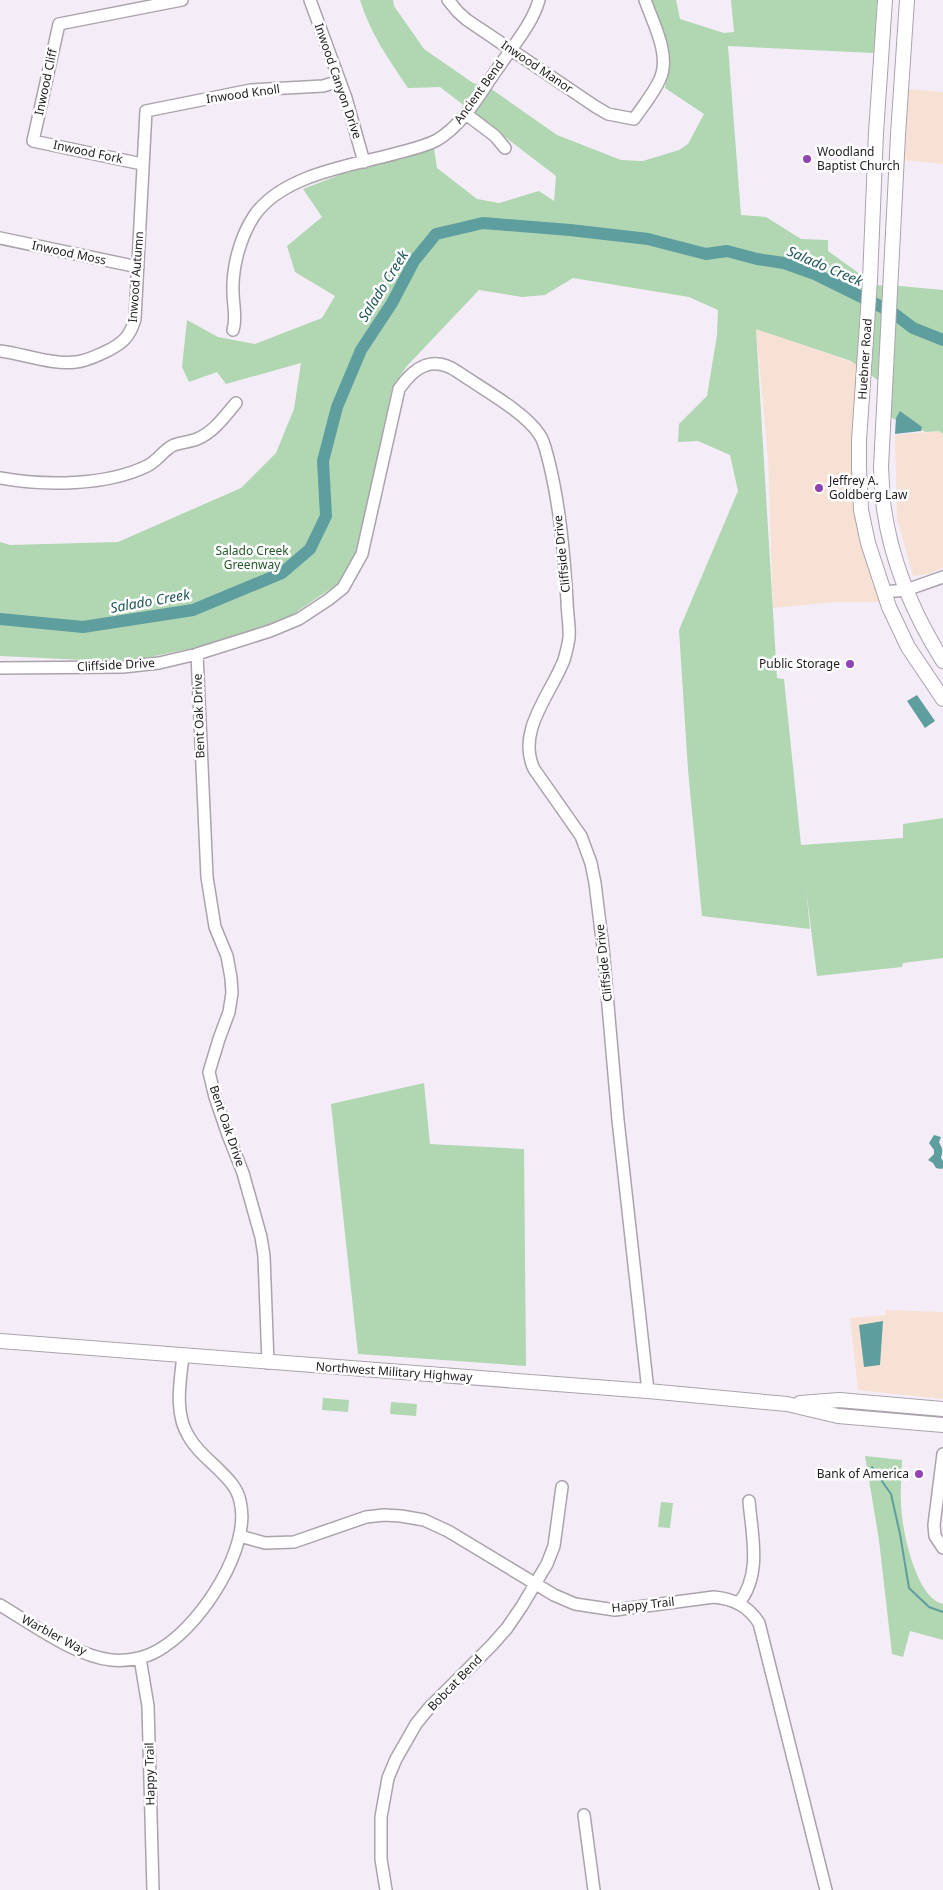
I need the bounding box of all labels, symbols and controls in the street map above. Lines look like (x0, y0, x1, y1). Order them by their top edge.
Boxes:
street label: Inwood Canyon Drive (311, 21, 366, 141)
street label: Inwood Manor (498, 36, 577, 97)
street label: Inwood Cliff (30, 46, 61, 117)
street label: Ancient Bend (450, 56, 508, 127)
street label: Inwood Knoll (205, 80, 281, 107)
street label: Inwood Fork (52, 136, 125, 167)
place label: Woodland Baptist Church (817, 143, 900, 174)
marker: Woodland Baptist Church (801, 153, 813, 165)
street label: Inwood Autumn (124, 231, 147, 323)
street label: Inwood Moss (30, 236, 108, 269)
water label: Salado Creek (784, 241, 867, 290)
water label: Salado Creek (353, 246, 413, 325)
street label: Huebner Road (853, 318, 876, 400)
place label: Jeffrey A. Goldberg Law (828, 472, 908, 503)
marker: Jeffrey A. Goldberg Law (813, 482, 825, 494)
street label: Cliffside Drive (549, 514, 574, 594)
park label: Salado Creek Greenway (215, 542, 289, 573)
water label: Salado Creek (109, 584, 192, 617)
street label: Cliffside Drive (77, 654, 156, 675)
place label: Public Storage (759, 655, 840, 672)
marker: Public Storage (844, 658, 856, 670)
street label: Bent Oak Drive (189, 673, 208, 759)
street label: Cliffside Drive (591, 923, 616, 1003)
street label: Bent Oak Drive (206, 1083, 249, 1169)
street label: Northwest Military Highway (315, 1358, 474, 1386)
place label: Bank of America (817, 1465, 909, 1482)
marker: Bank of America (913, 1468, 925, 1480)
street label: Happy Trail (611, 1593, 675, 1616)
street label: Warbler Way (19, 1610, 91, 1659)
street label: Bobcat Bend (424, 1651, 486, 1714)
street label: Happy Trail (140, 1742, 159, 1806)

